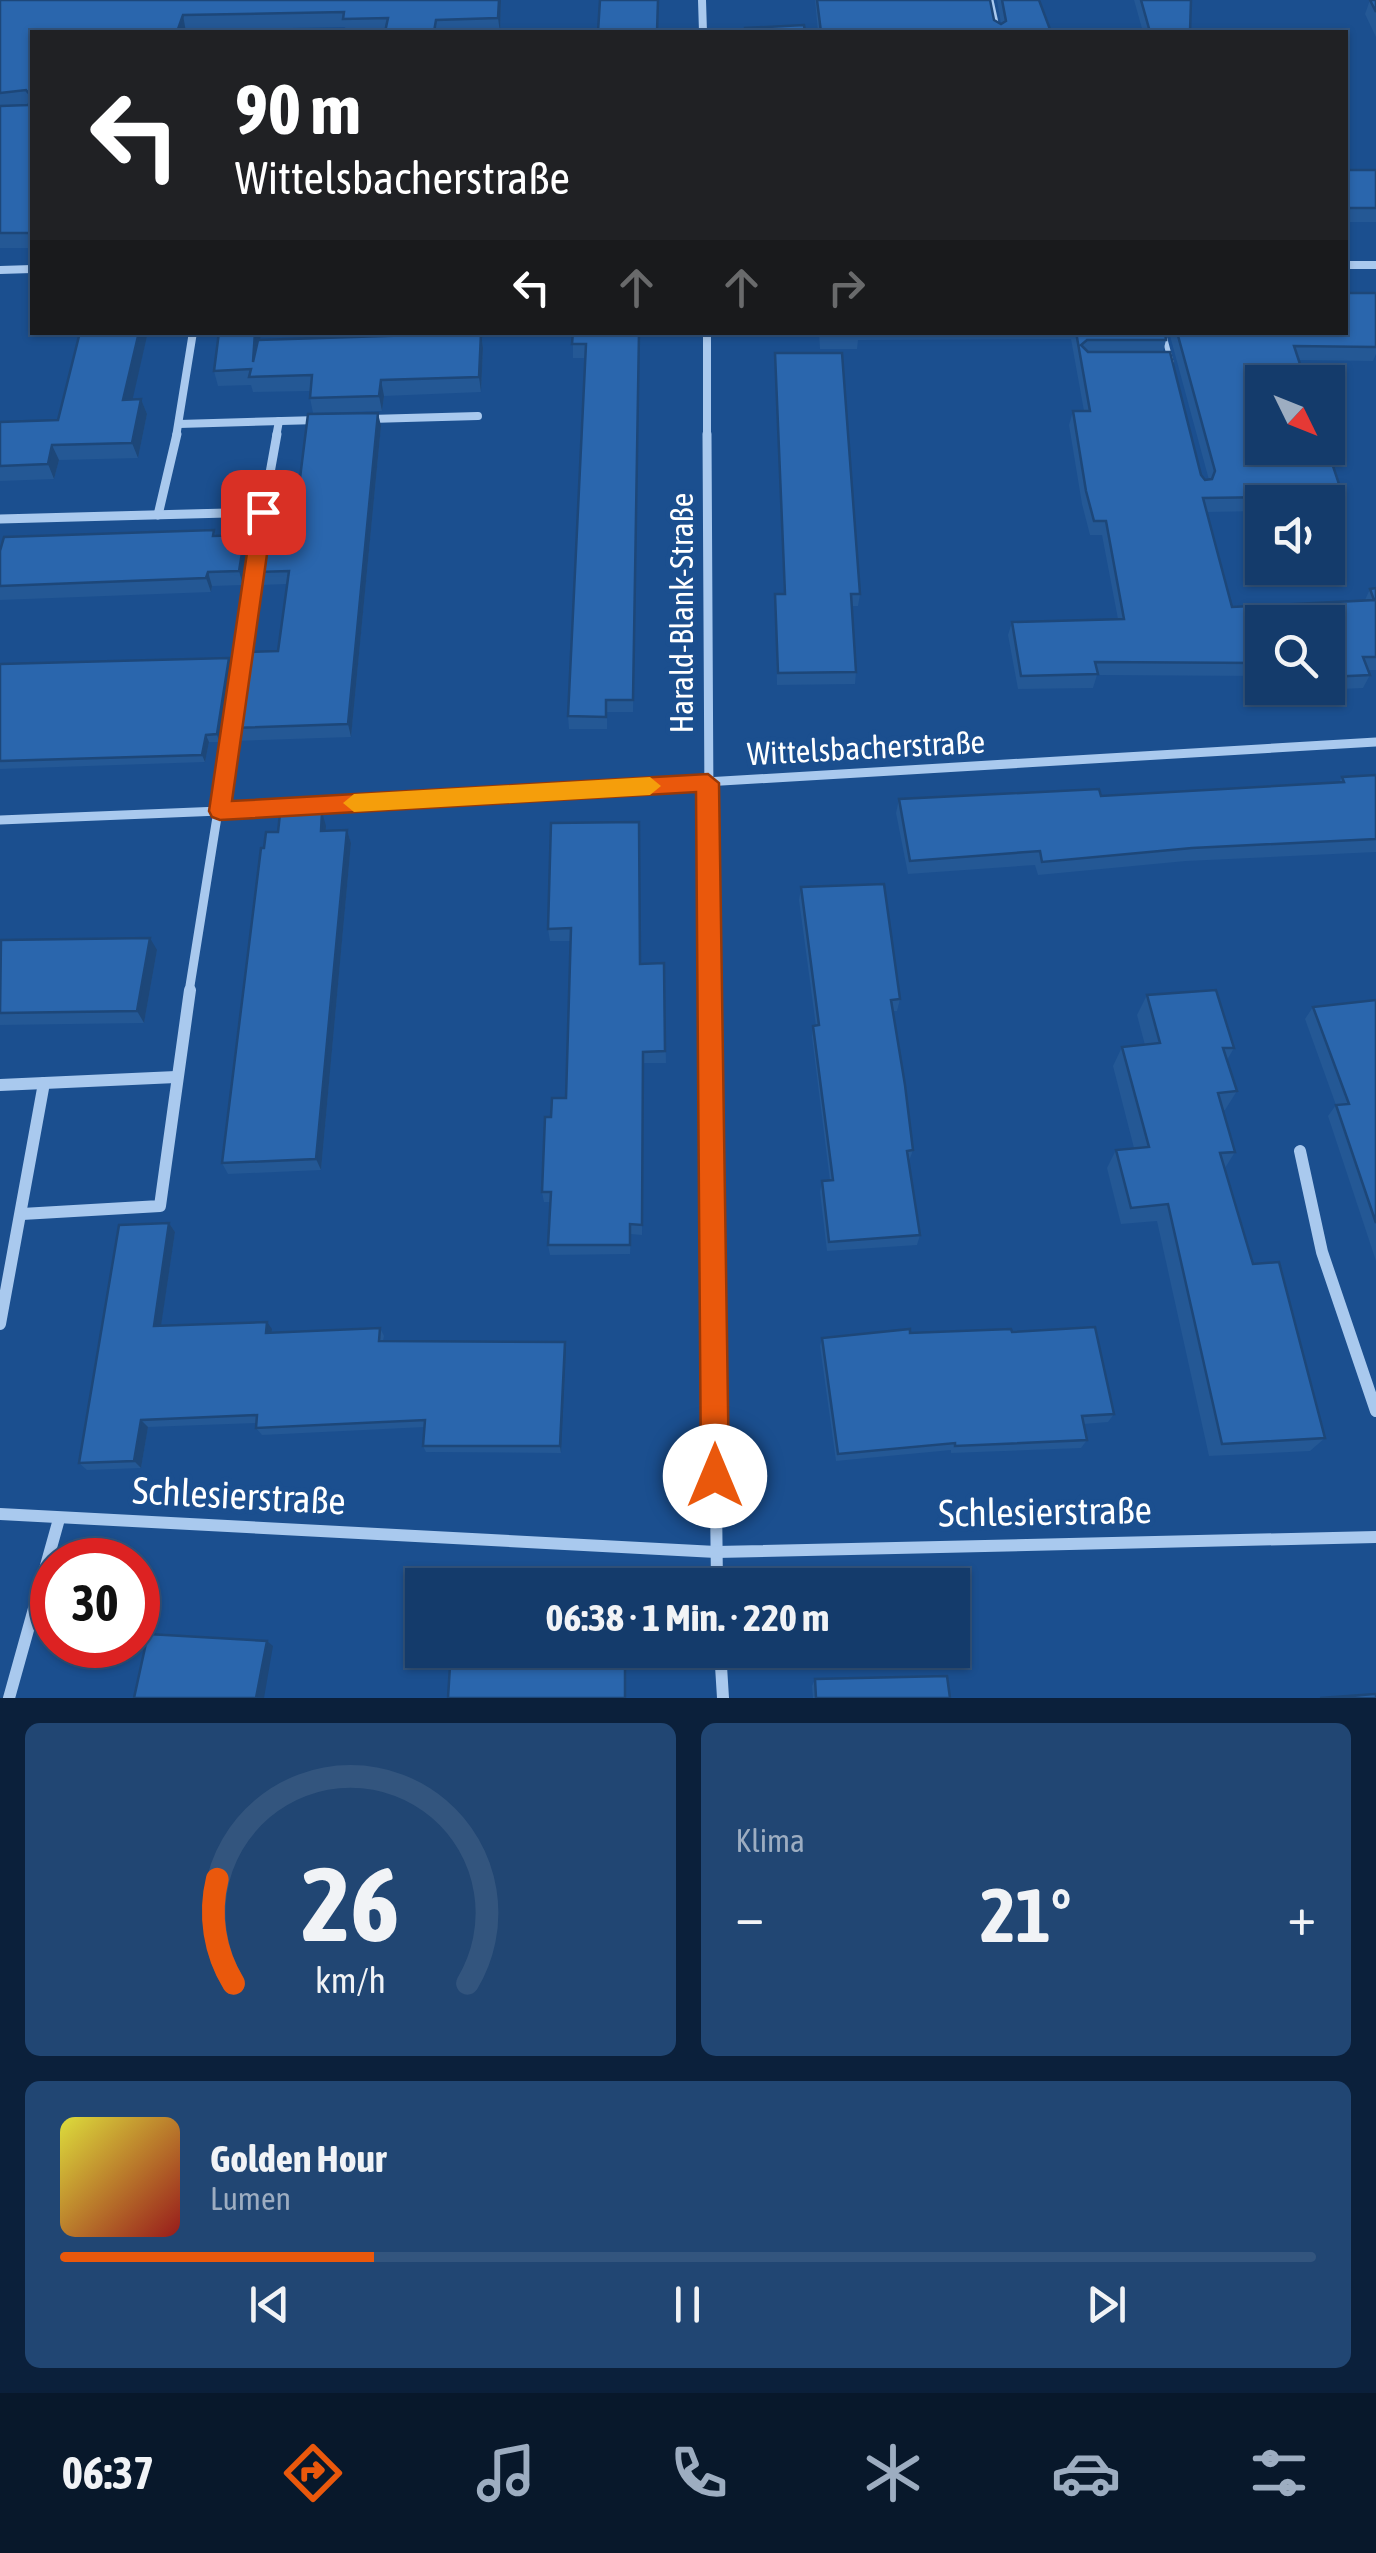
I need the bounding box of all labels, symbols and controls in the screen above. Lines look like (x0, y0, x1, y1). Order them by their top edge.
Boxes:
text: 90 m (235, 69, 361, 149)
icon: left (70, 70, 200, 200)
text: Wittelsbacherstraße (235, 152, 570, 204)
icon: left (504, 260, 559, 315)
icon: ahead (609, 260, 664, 315)
icon: ahead (714, 260, 769, 315)
icon: right (819, 260, 874, 315)
north arrow (1245, 365, 1345, 465)
map controls (1245, 365, 1345, 705)
pin (221, 470, 306, 555)
icon: arrive (236, 485, 291, 540)
button: sound (1245, 485, 1345, 585)
street label: Harald-Blank-Straße (663, 493, 700, 733)
button: search (1245, 605, 1345, 705)
street label: Wittelsbacherstraße (746, 723, 986, 772)
position arrow (663, 1424, 767, 1528)
street label: Schlesierstraße (131, 1468, 347, 1523)
street label: Schlesierstraße (938, 1488, 1152, 1535)
speed limit sign: 30 (30, 1538, 160, 1668)
text: 06:38 · 1 Min. · 220 m (546, 1596, 829, 1639)
text: Klima (736, 1822, 805, 1859)
text: 26 (301, 1844, 399, 1963)
text: 21° (980, 1872, 1071, 1958)
text: − (736, 1884, 764, 1947)
text: + (1287, 1884, 1316, 1947)
text: km/h (315, 1960, 386, 2001)
text: Golden Hour (210, 2137, 386, 2180)
text: Lumen (210, 2180, 291, 2217)
icon: previous (242, 2277, 297, 2332)
icon: pause (660, 2277, 715, 2332)
icon: next (1079, 2277, 1134, 2332)
icon: directions (278, 2438, 348, 2508)
icon: music (471, 2438, 541, 2508)
icon: phone (664, 2438, 734, 2508)
icon: climate (858, 2438, 928, 2508)
icon: car (1051, 2438, 1121, 2508)
icon: filters (1244, 2438, 1314, 2508)
text: 06:37 (62, 2447, 154, 2499)

